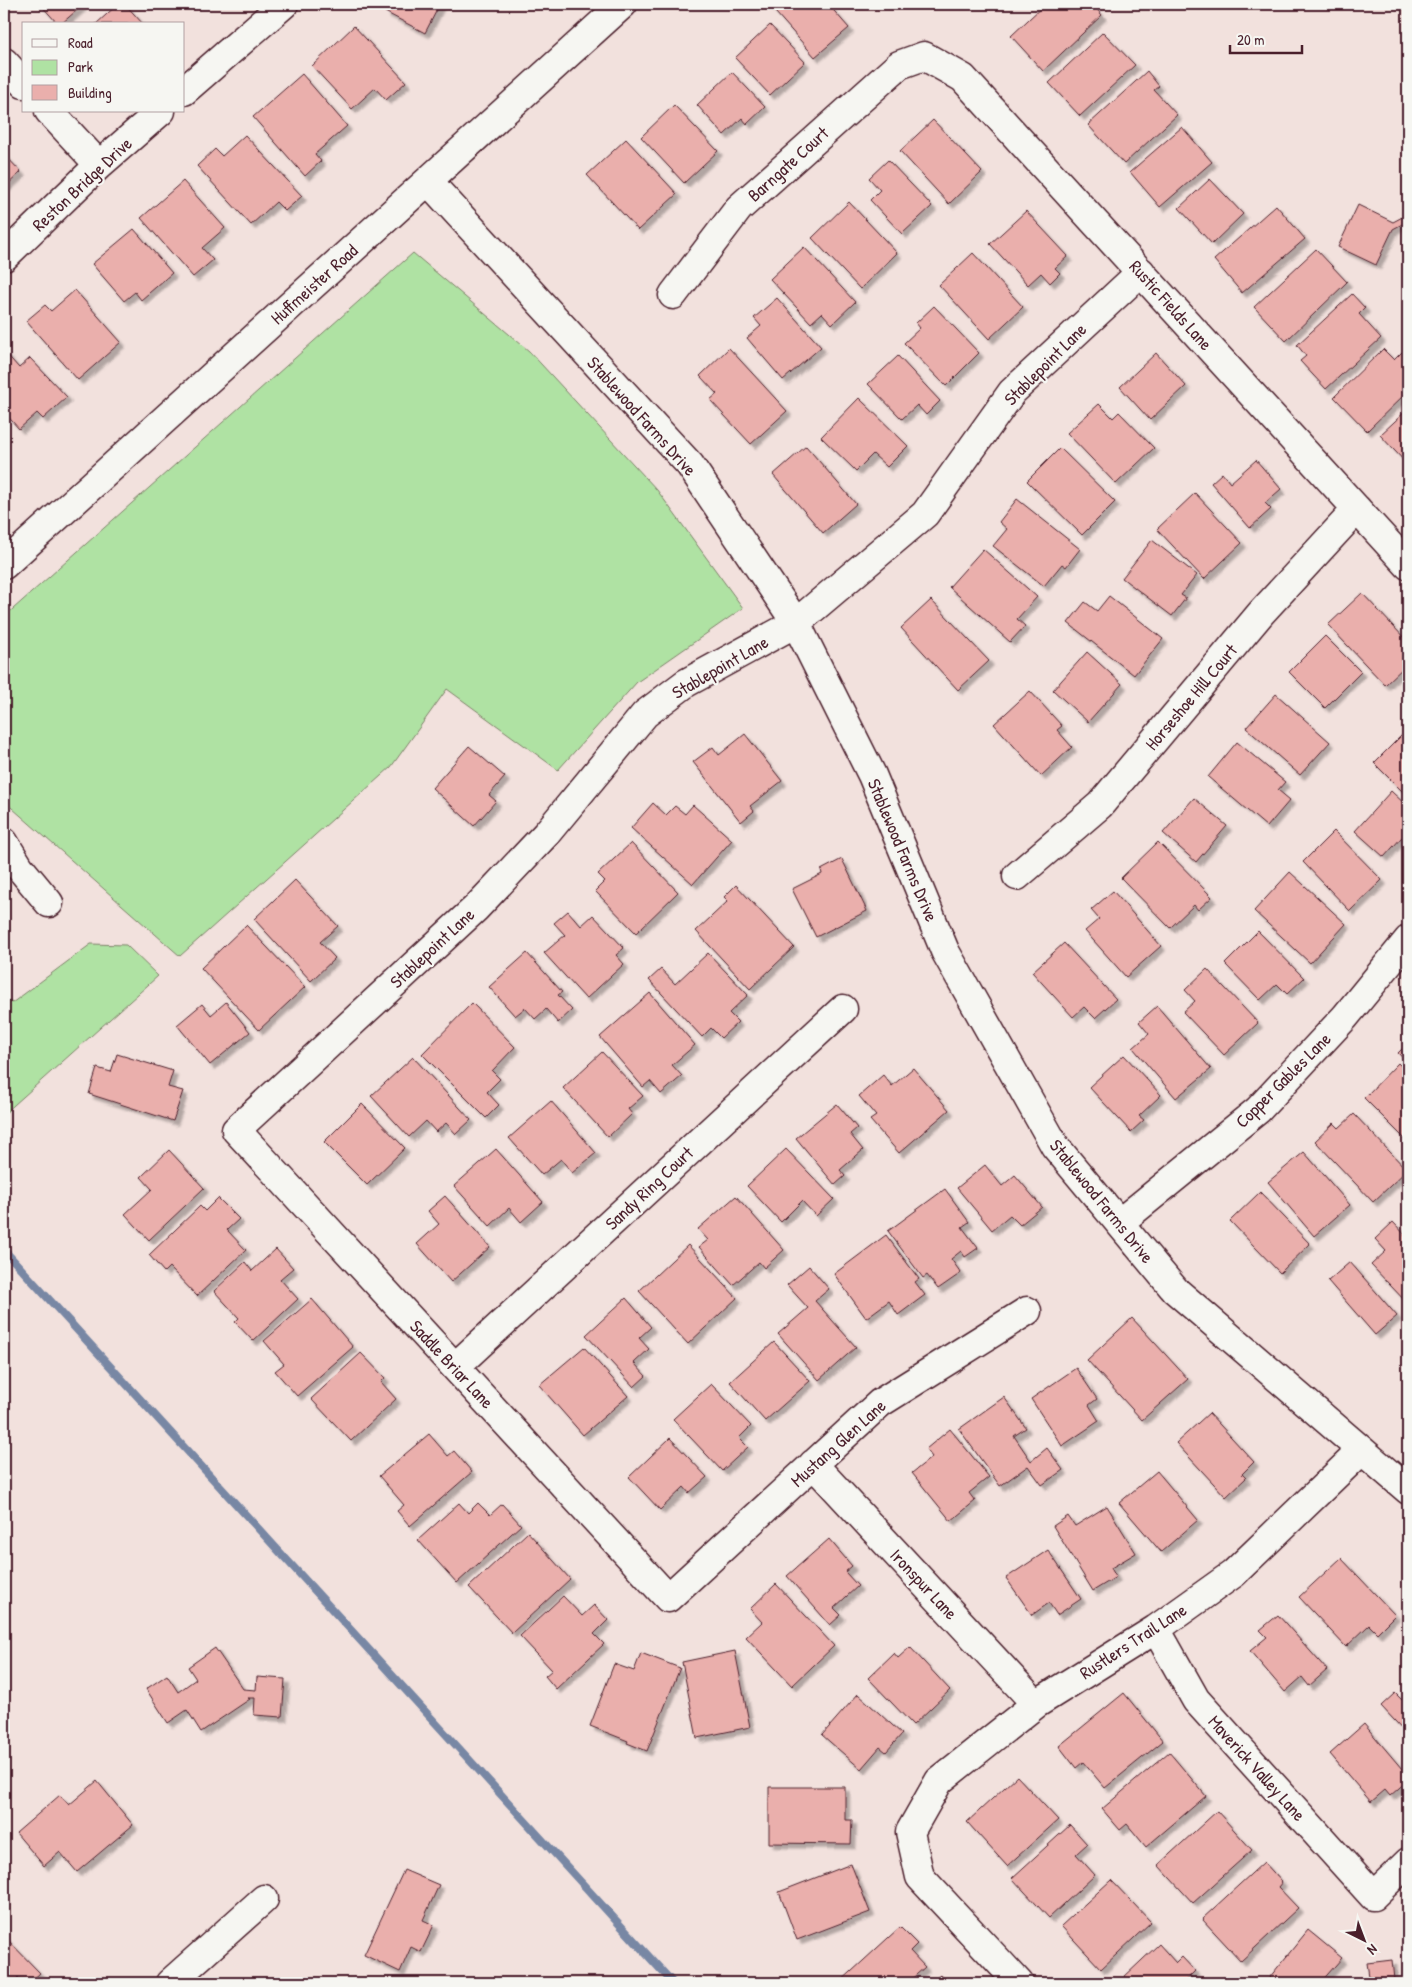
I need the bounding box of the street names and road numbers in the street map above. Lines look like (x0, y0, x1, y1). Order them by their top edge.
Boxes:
street label: Barngate Court (742, 120, 835, 207)
street label: Reston Bridge Drive (27, 131, 137, 237)
street label: Huffmeister Road (265, 238, 363, 330)
street label: Rustic Fields Lane (1124, 254, 1218, 356)
street label: Stablepoint Lane (998, 317, 1092, 411)
street label: Stablewood Farms Drive (582, 351, 702, 481)
street label: Stablepoint Lane (667, 629, 773, 705)
street label: Horseshoe Hill Court (1139, 638, 1243, 755)
street label: Stablewood Farms Drive (862, 775, 944, 925)
street label: Stablepoint Lane (384, 902, 480, 994)
street label: Copper Gables Lane (1230, 1027, 1336, 1133)
street label: Stablewood Farms Drive (1044, 1134, 1160, 1268)
street label: Sandy Ring Court (599, 1140, 699, 1235)
street label: Saddle Briar Lane (404, 1314, 500, 1414)
street label: Mustang Glen Lane (785, 1393, 891, 1493)
street label: Ironspur Lane (885, 1543, 963, 1625)
street label: Rustlers Trail Lane (1075, 1597, 1191, 1685)
street label: Maverick Valley Lane (1203, 1710, 1311, 1826)

